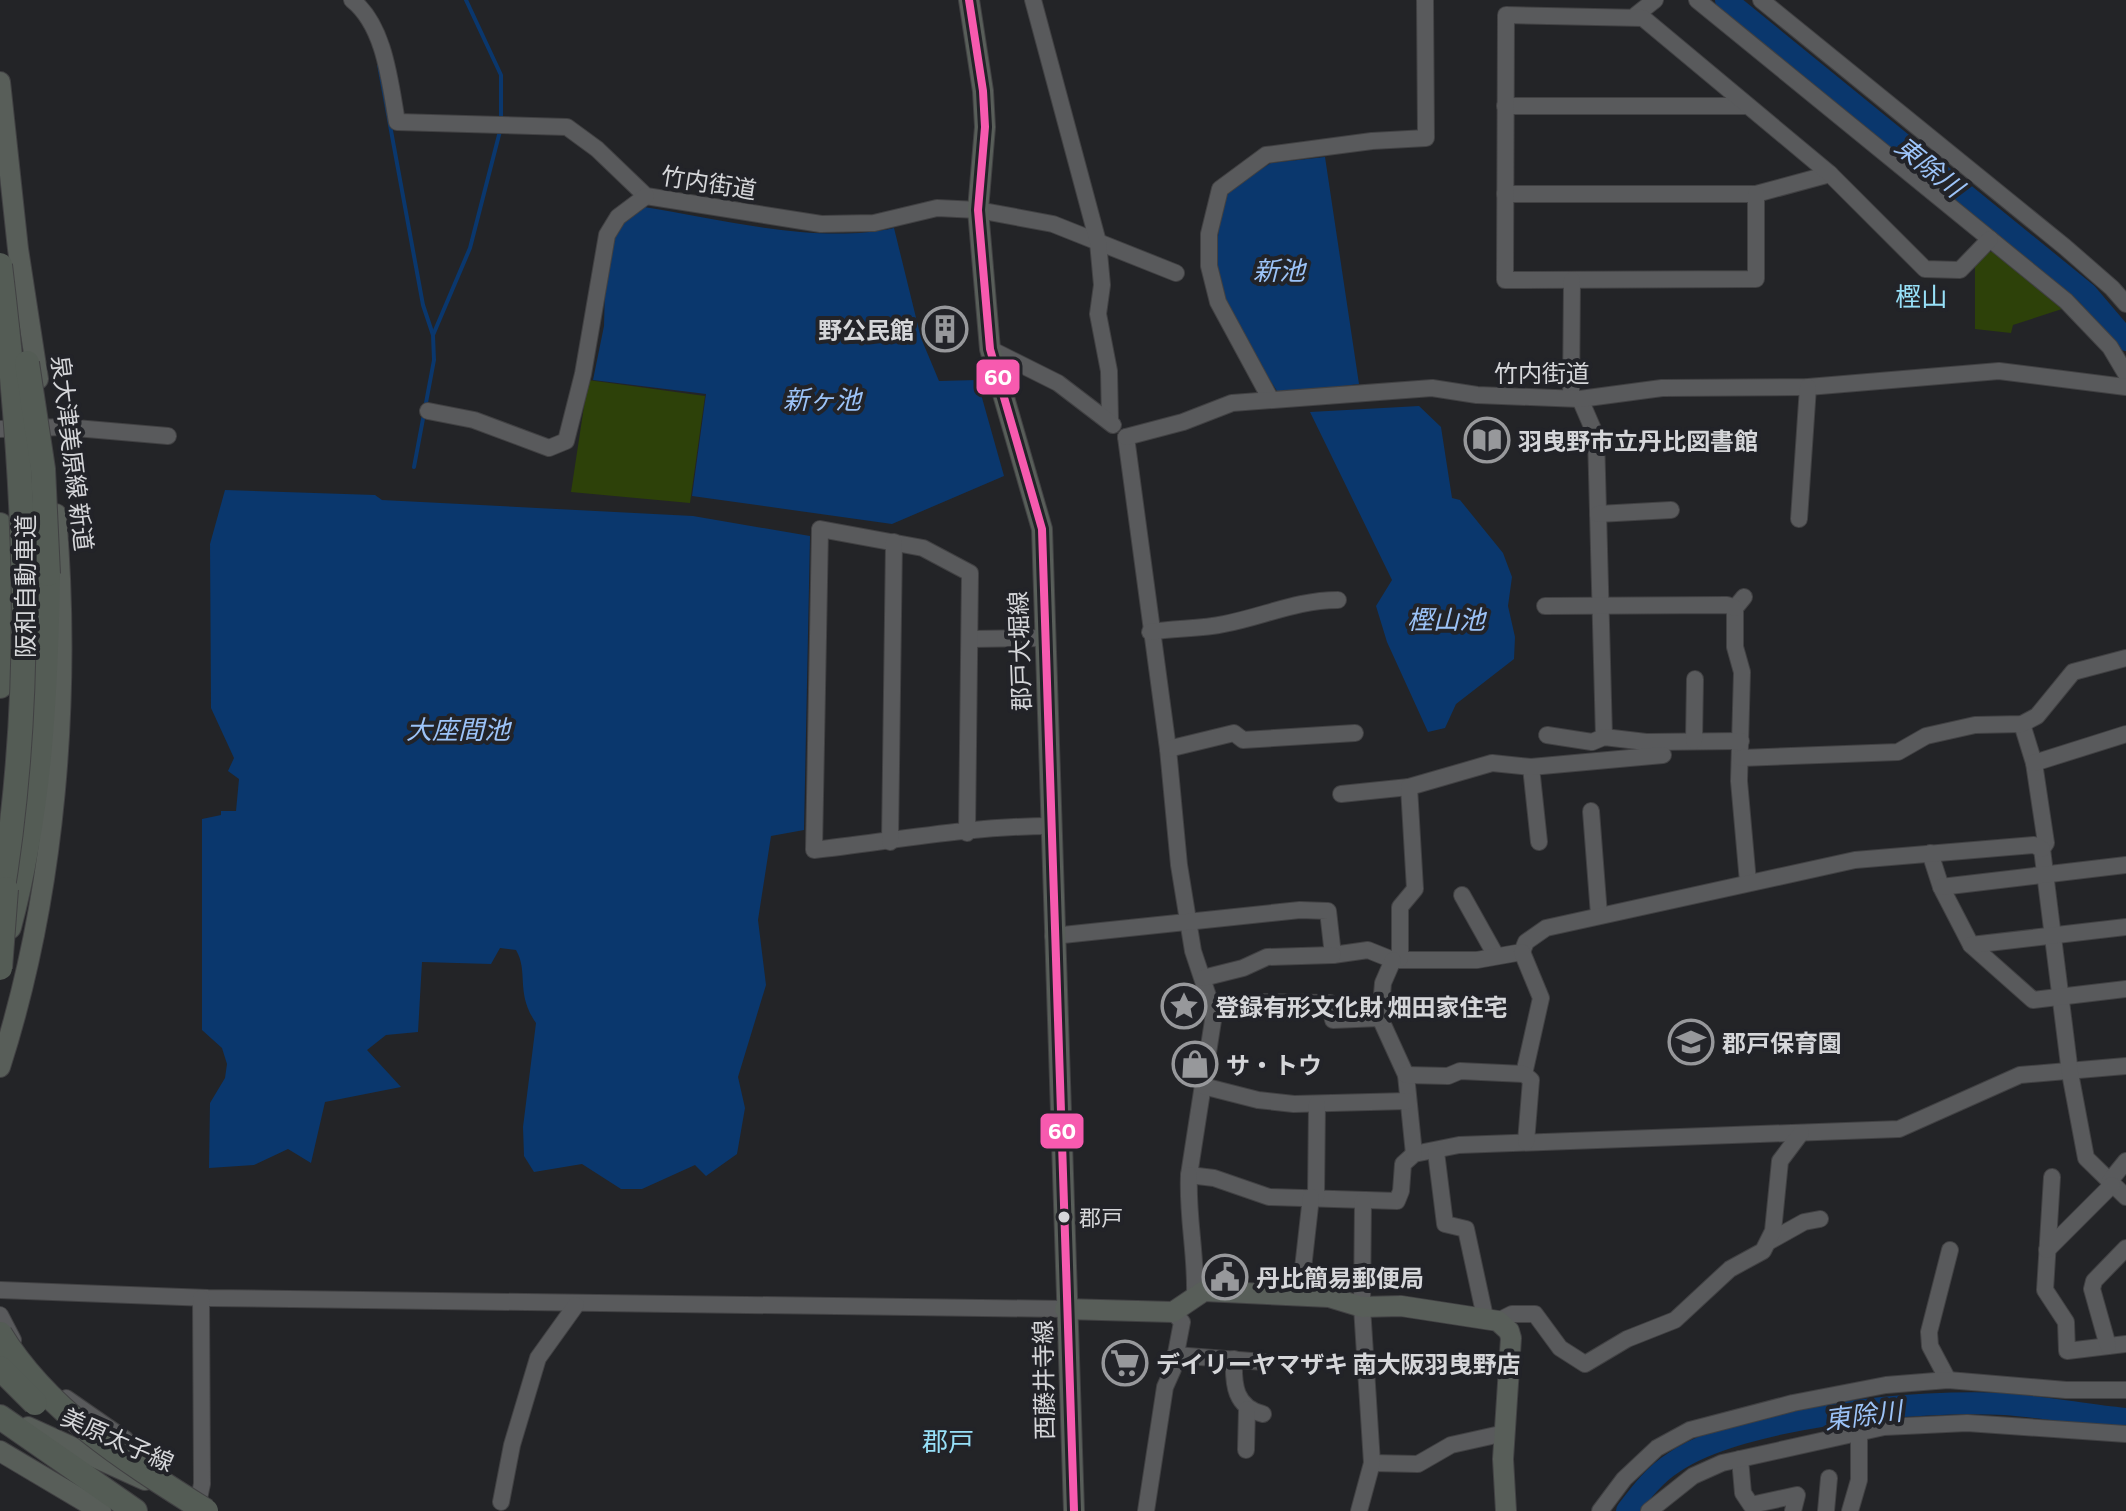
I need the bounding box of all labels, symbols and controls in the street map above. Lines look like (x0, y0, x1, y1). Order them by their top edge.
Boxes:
water label: 東除川 (1890, 129, 1972, 204)
street label: 竹内街道 (659, 160, 759, 204)
water label: 新池 (1253, 254, 1308, 285)
district label: 樫山 (1895, 280, 1947, 311)
building icon: 野公民館 (921, 305, 969, 353)
place label: 野公民館 (818, 315, 914, 344)
street label: 泉大津美原線 新道 (47, 354, 99, 552)
line badge: 60 (975, 358, 1021, 396)
street label: 竹内街道 (1494, 358, 1590, 387)
text: 60 (984, 363, 1012, 390)
water label: 新ヶ池 (783, 383, 864, 414)
library icon: 羽曳野市立丹比図書館 (1463, 416, 1511, 464)
place label: 羽曳野市立丹比図書館 (1518, 426, 1758, 455)
street label: 阪和自動車道 (10, 514, 39, 658)
street label: 郡戸大堀線 (1002, 591, 1036, 711)
water label: 樫山池 (1407, 603, 1488, 634)
water label: 大座間池 (406, 713, 513, 744)
place icon: 登録有形文化財 畑田家住宅 (1160, 982, 1208, 1030)
place label: 登録有形文化財 畑田家住宅 (1215, 992, 1508, 1021)
school or university icon: 郡戸保育園 (1667, 1018, 1715, 1066)
place label: 郡戸保育園 (1722, 1028, 1842, 1057)
shop icon: サ・トウ (1171, 1040, 1219, 1088)
place label: サ・トウ (1226, 1050, 1322, 1079)
line badge: 60 (1039, 1112, 1085, 1150)
text: 60 (1048, 1117, 1076, 1144)
place label: 郡戸 (1079, 1204, 1123, 1231)
marker: 郡戸 (1056, 1209, 1072, 1225)
public building icon: 丹比簡易郵便局 (1201, 1253, 1249, 1301)
place label: 丹比簡易郵便局 (1256, 1263, 1424, 1292)
street label: 西藤井寺線 (1027, 1320, 1059, 1440)
supermarket icon: デイリーヤマザキ 南大阪羽曳野店 (1101, 1339, 1149, 1387)
place label: デイリーヤマザキ 南大阪羽曳野店 (1156, 1349, 1521, 1378)
water label: 東除川 (1822, 1393, 1907, 1434)
street label: 美原太子線 (57, 1401, 179, 1477)
district label: 郡戸 (922, 1425, 974, 1456)

